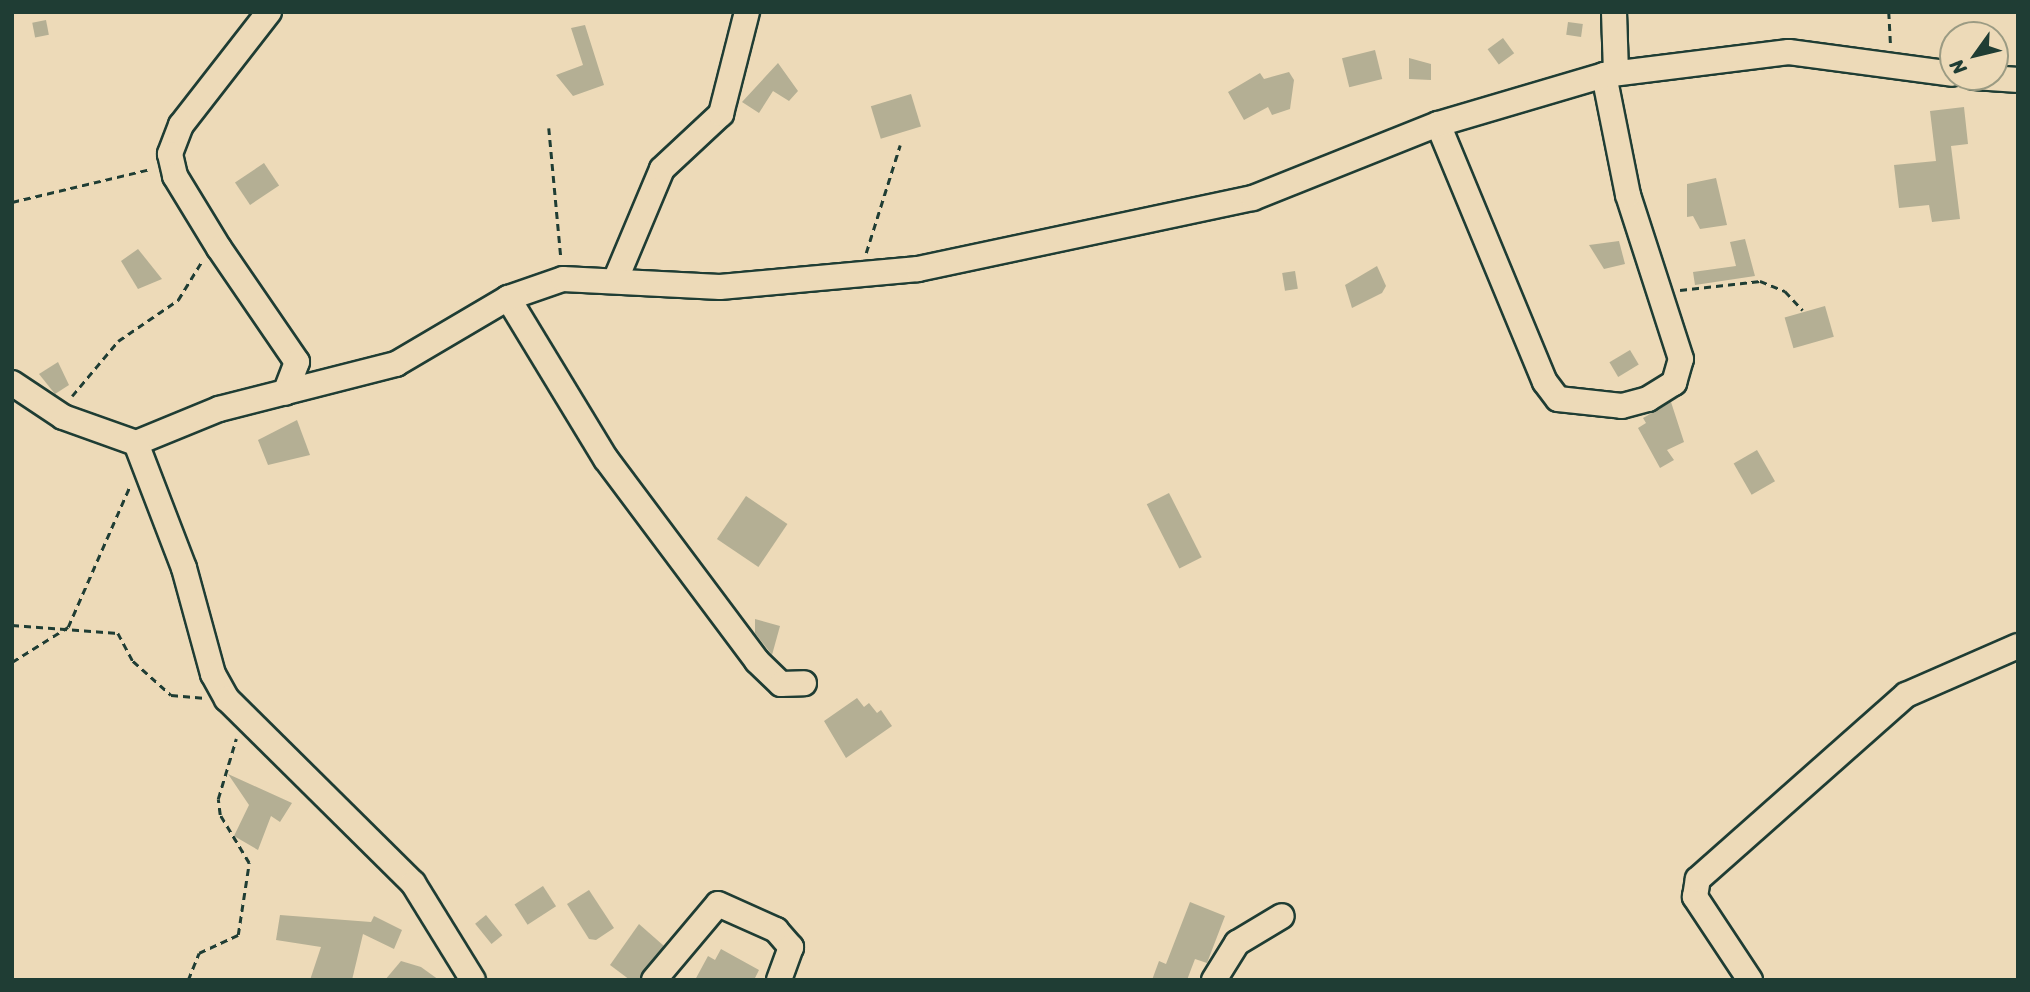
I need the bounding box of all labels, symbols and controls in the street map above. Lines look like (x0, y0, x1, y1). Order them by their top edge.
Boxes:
north arrow (1939, 21, 2009, 91)
text: N (1940, 52, 1975, 82)

